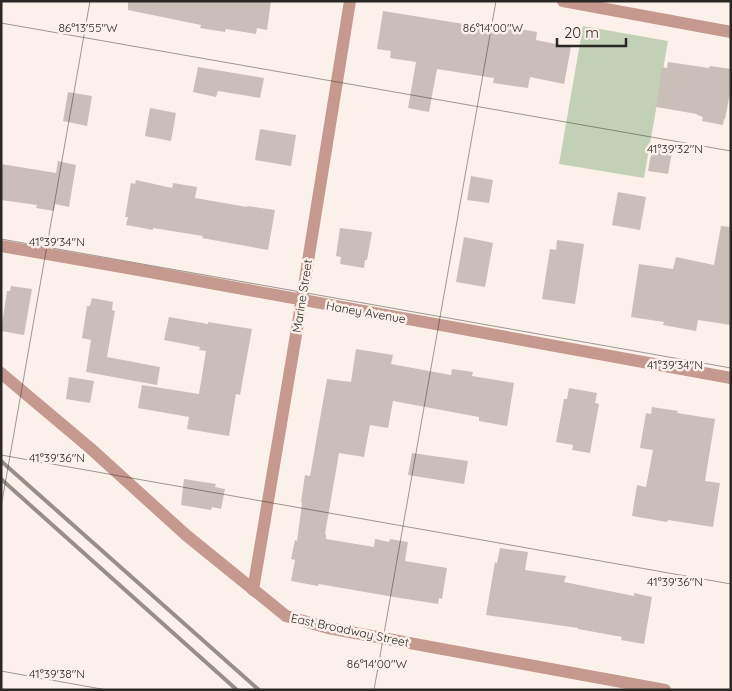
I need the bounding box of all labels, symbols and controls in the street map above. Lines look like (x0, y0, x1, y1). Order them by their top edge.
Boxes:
scale bar (557, 15, 626, 47)
text: 86°13'55"W (58, 20, 118, 35)
text: 86°14'00"W (463, 20, 524, 35)
text: 20 m (564, 23, 599, 42)
text: 41°39'32"N (647, 141, 703, 156)
text: 41°39'34"N (29, 234, 85, 249)
street label: Marine Street (289, 258, 315, 334)
street label: Haney Avenue (325, 298, 407, 326)
text: 41°39'34"N (647, 357, 703, 372)
text: 41°39'36"N (29, 450, 85, 465)
text: 41°39'36"N (647, 574, 703, 589)
street label: East Broadway Street (290, 610, 410, 650)
text: 86°14'00"W (347, 656, 408, 671)
text: 41°39'38"N (29, 666, 85, 681)

